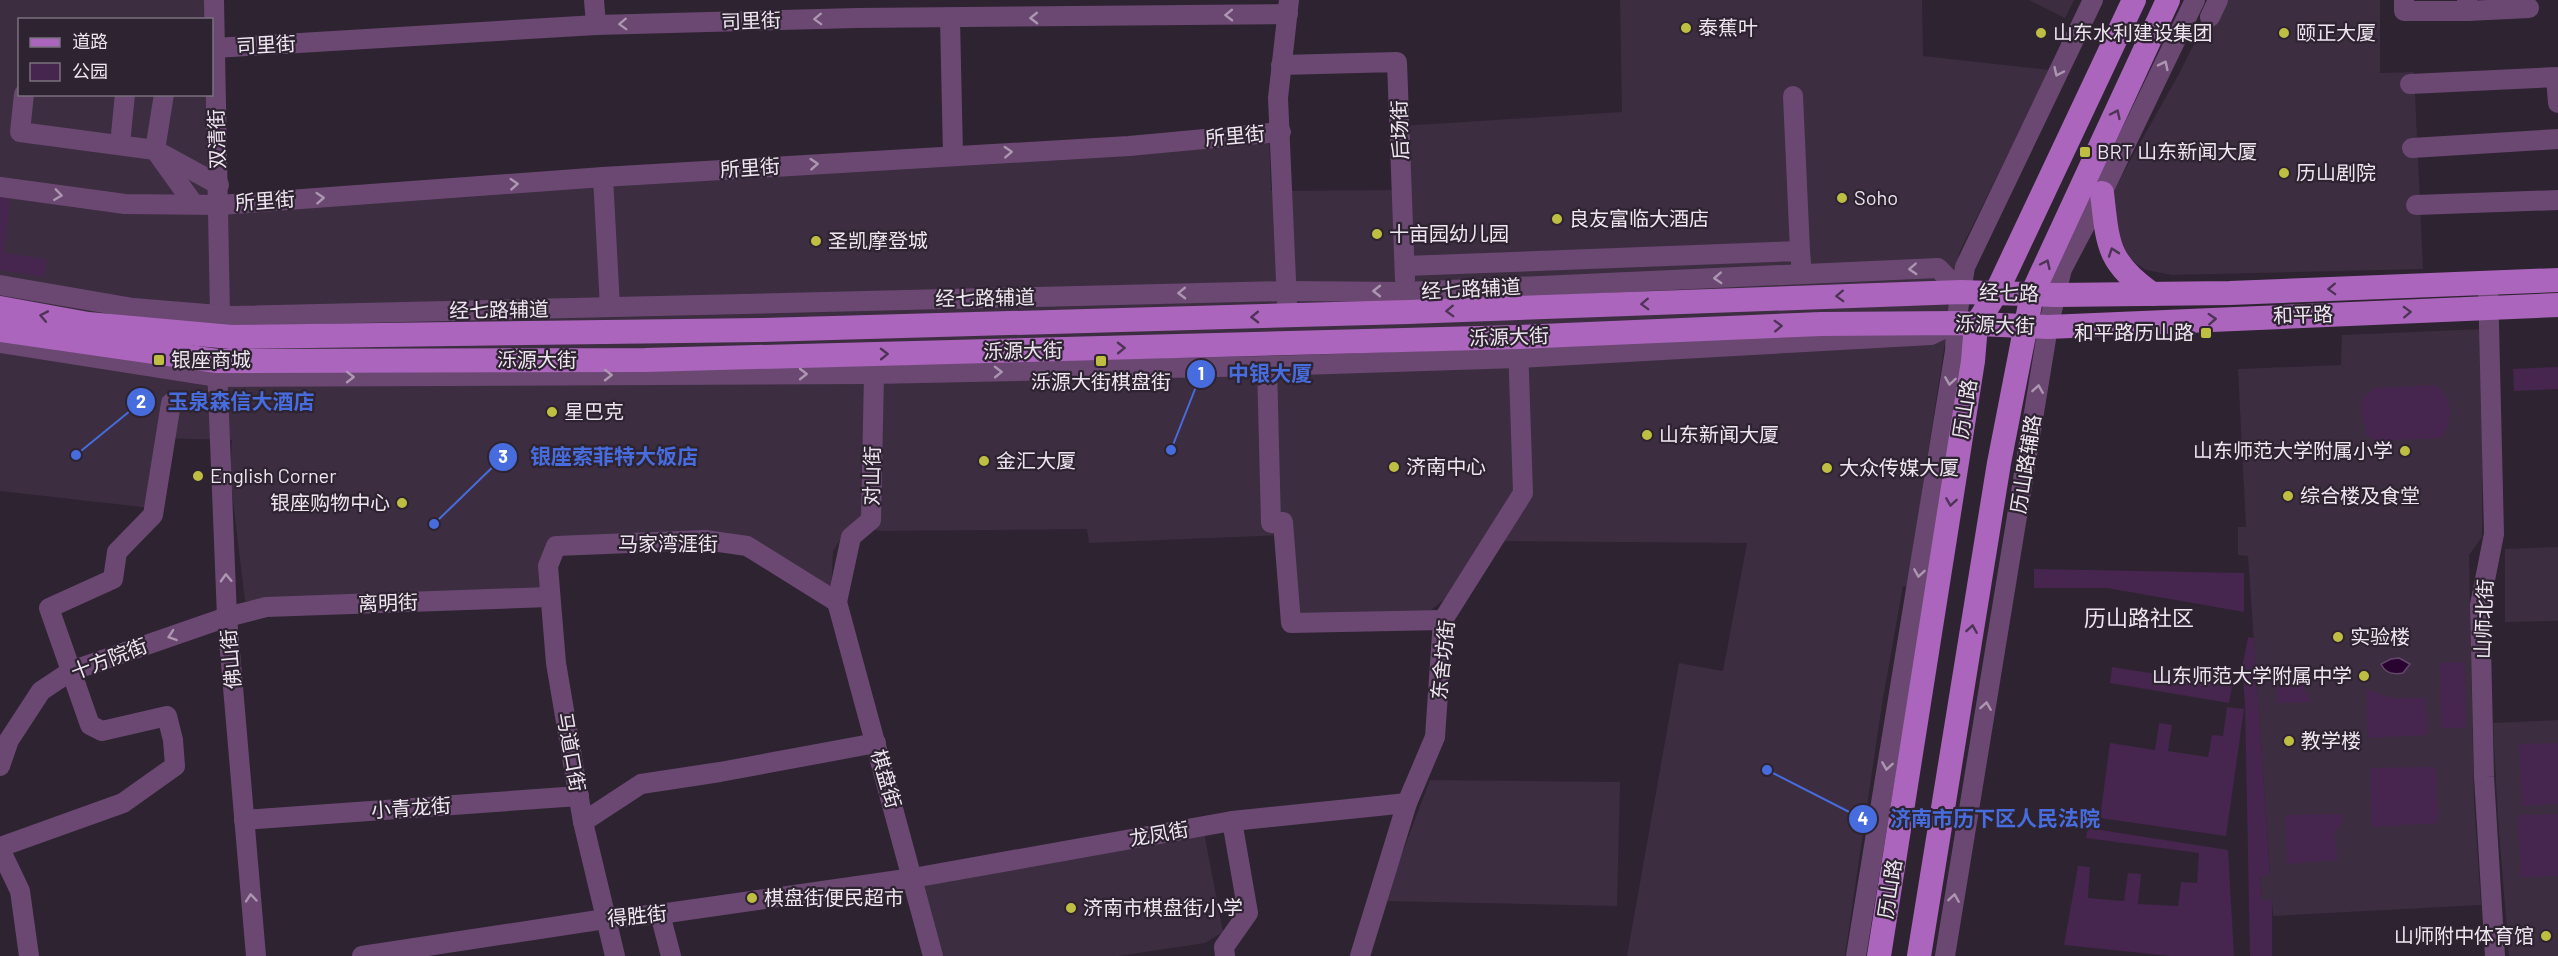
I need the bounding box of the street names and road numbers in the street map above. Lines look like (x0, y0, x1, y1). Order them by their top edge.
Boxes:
street label: 司里街 (721, 7, 781, 33)
street label: 司里街 (235, 30, 297, 58)
street label: 后场街 (1386, 100, 1412, 160)
street label: 双清街 (203, 109, 229, 169)
street label: 所里街 (1204, 120, 1266, 150)
street label: 所里街 (719, 153, 781, 181)
street label: 所里街 (234, 186, 296, 214)
street label: 经七路辅道 (1420, 273, 1522, 303)
street label: 经七路 (1979, 279, 2039, 305)
street label: 经七路辅道 (935, 284, 1035, 310)
street label: 经七路辅道 (449, 296, 549, 322)
street label: 和平路 (2273, 301, 2333, 327)
street label: 泺源大街 (1955, 311, 2035, 337)
street label: 泺源大街 (1469, 323, 1549, 349)
street label: 泺源大街 (983, 337, 1063, 363)
street label: 泺源大街 (497, 347, 577, 371)
street label: 历山路 (1947, 377, 1981, 440)
street label: 历山路辅路 (2005, 413, 2045, 515)
street label: 对山街 (858, 446, 884, 506)
street label: 马家湾涯街 (618, 531, 718, 555)
street label: 山师北街 (2470, 579, 2496, 659)
street label: 离明街 (358, 589, 418, 615)
street label: 东舍坊街 (1426, 619, 1458, 701)
street label: 佛山街 (215, 628, 245, 690)
street label: 十方院街 (67, 633, 150, 684)
street label: 马道口街 (553, 710, 591, 793)
street label: 棋盘街 (867, 747, 907, 811)
street label: 小青龙街 (370, 792, 452, 822)
street label: 龙凤街 (1127, 816, 1190, 850)
street label: 历山路 (1872, 857, 1906, 920)
street label: 得胜街 (606, 900, 668, 930)

